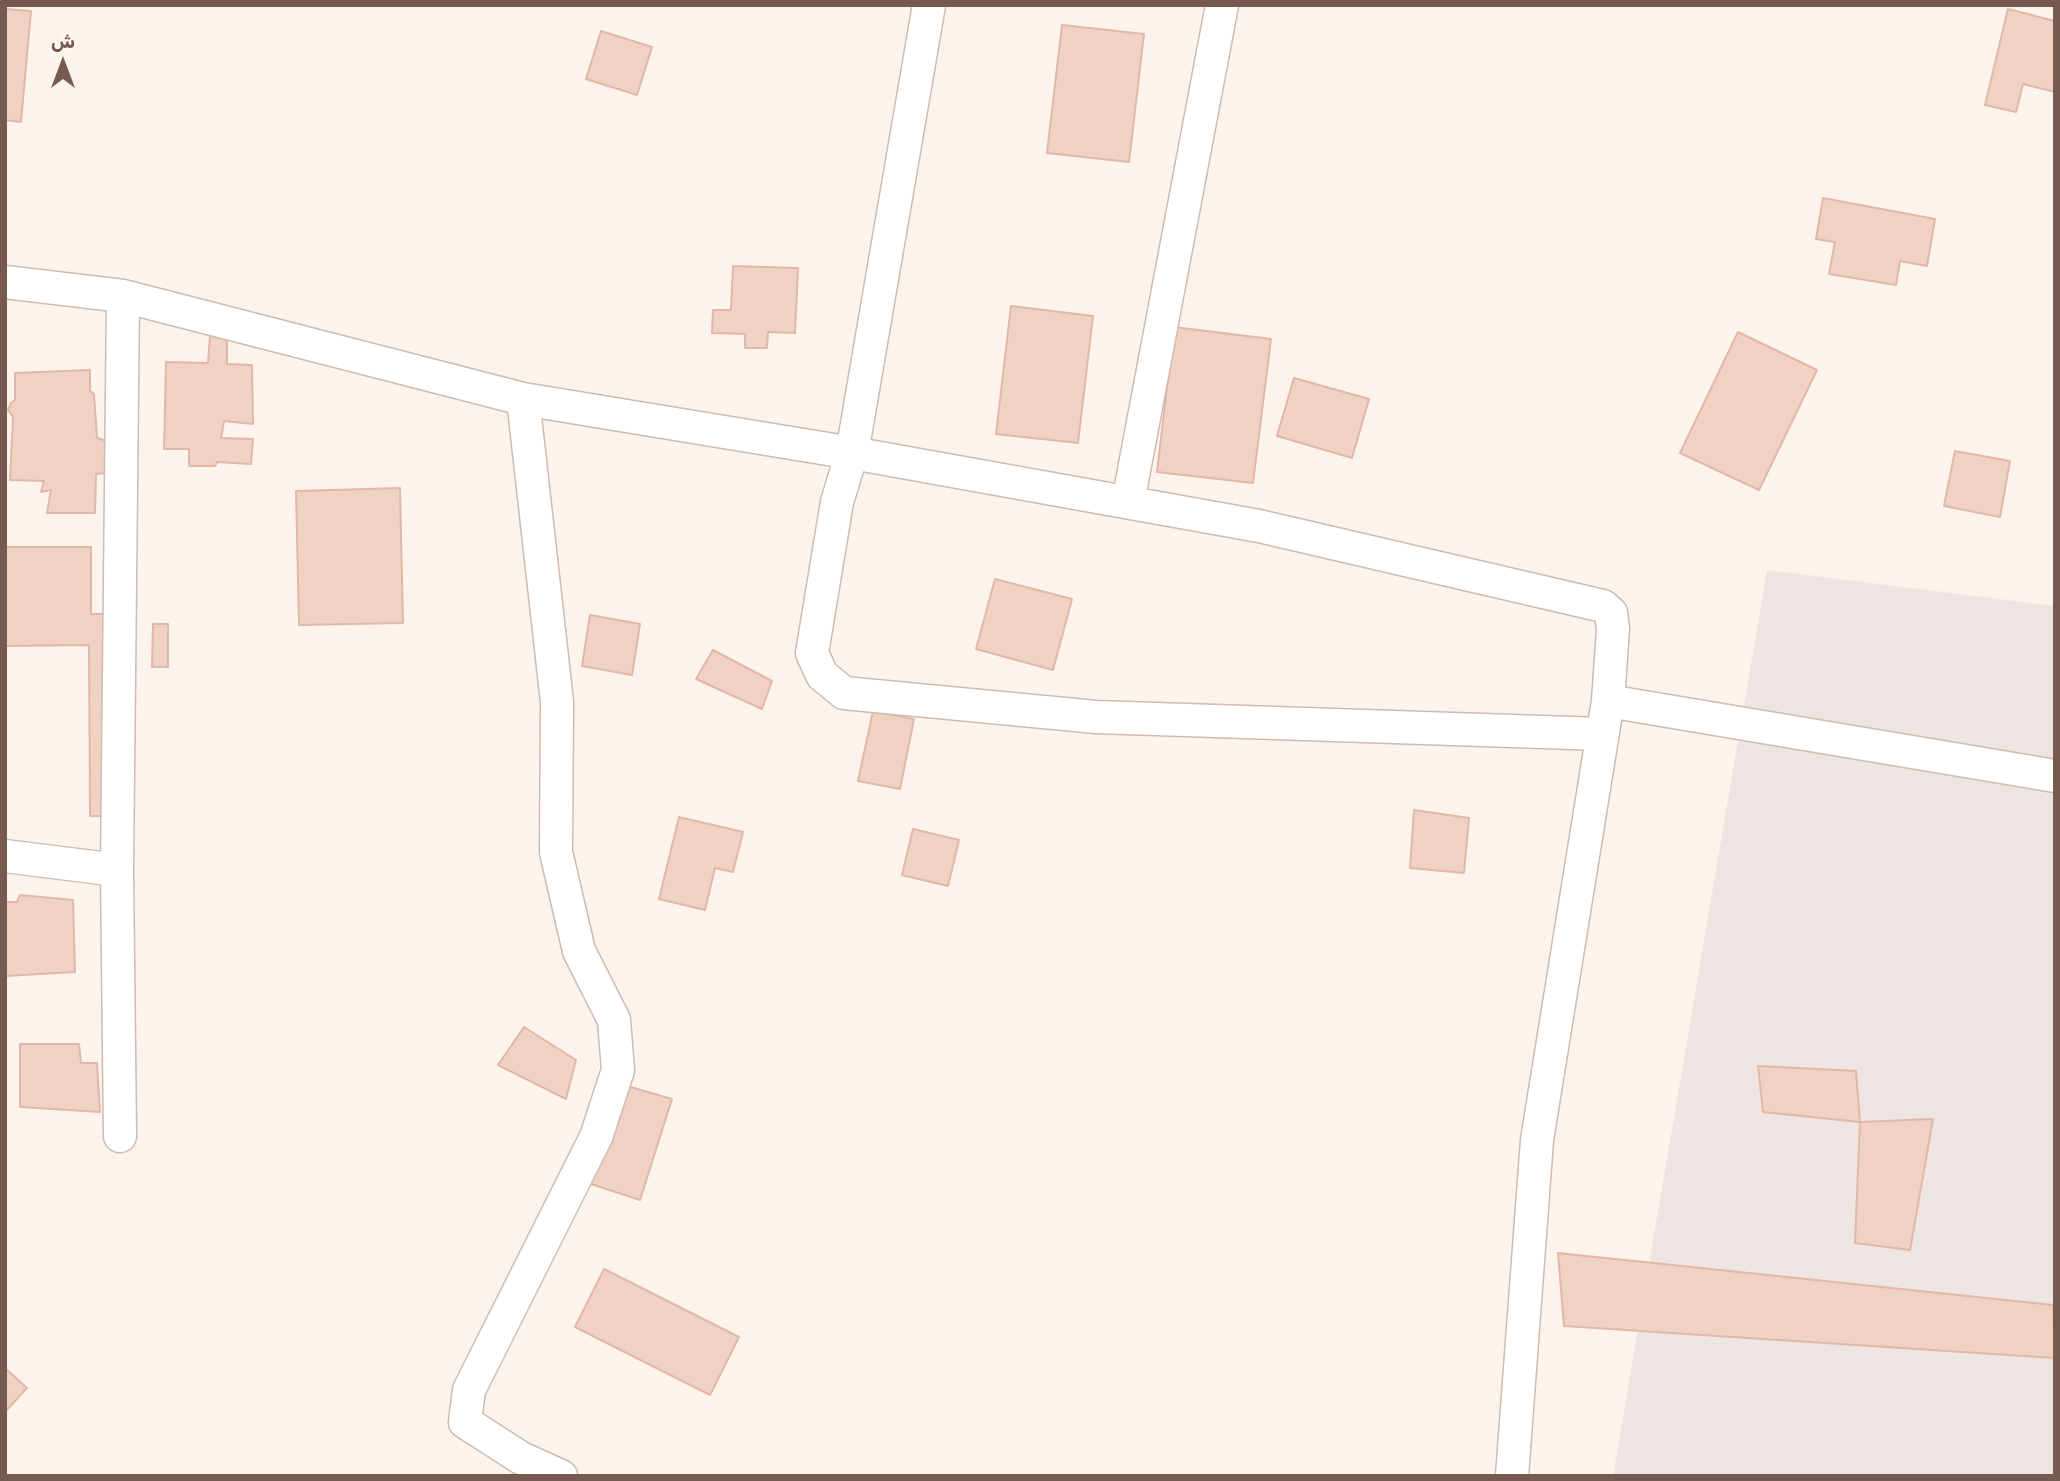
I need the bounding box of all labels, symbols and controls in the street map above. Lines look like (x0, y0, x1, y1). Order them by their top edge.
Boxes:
north arrow (28, 28, 98, 98)
text: ش (51, 30, 75, 53)

